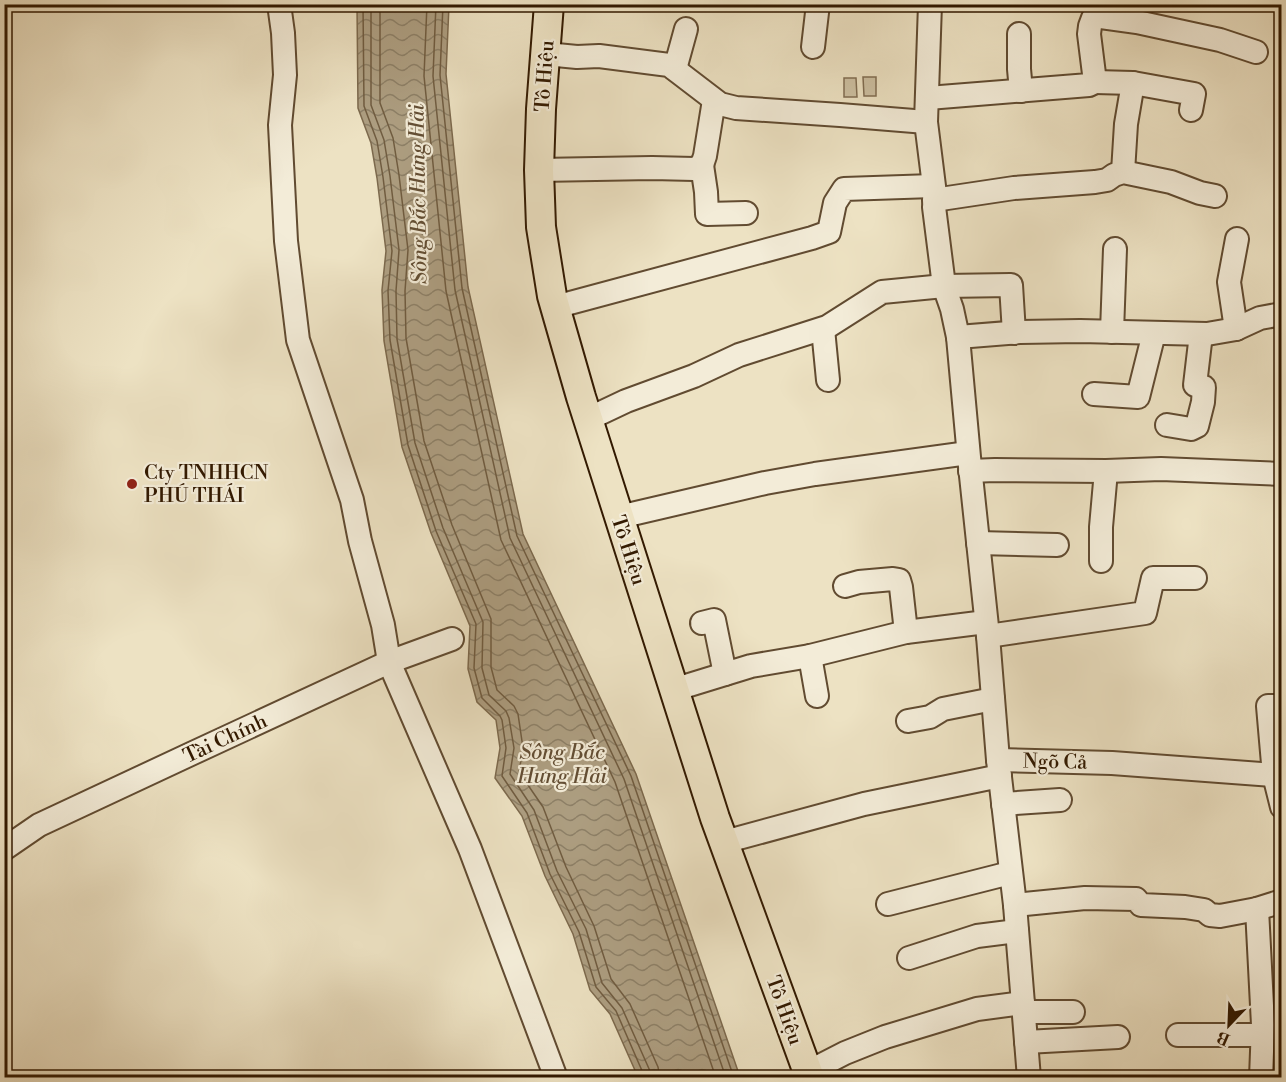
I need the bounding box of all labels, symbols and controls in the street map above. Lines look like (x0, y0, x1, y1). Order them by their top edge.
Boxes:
street label: Tô Hiệu (531, 39, 561, 113)
water label: Sông Bắc Hưng Hải (404, 103, 434, 284)
place label: Cty TNHHCN PHÚ THÁI (144, 461, 268, 509)
marker: Cty TNHHCN PHÚ THÁI (125, 477, 139, 491)
street label: Tô Hiệu (605, 512, 651, 589)
street label: Tài Chính (180, 709, 272, 770)
water label: Sông Bắc Hưng Hải (516, 740, 608, 790)
street label: Ngõ Cả (1023, 749, 1088, 776)
street label: Tô Hiệu (760, 973, 808, 1049)
north arrow (1199, 995, 1259, 1055)
text: B (1214, 1026, 1233, 1049)

